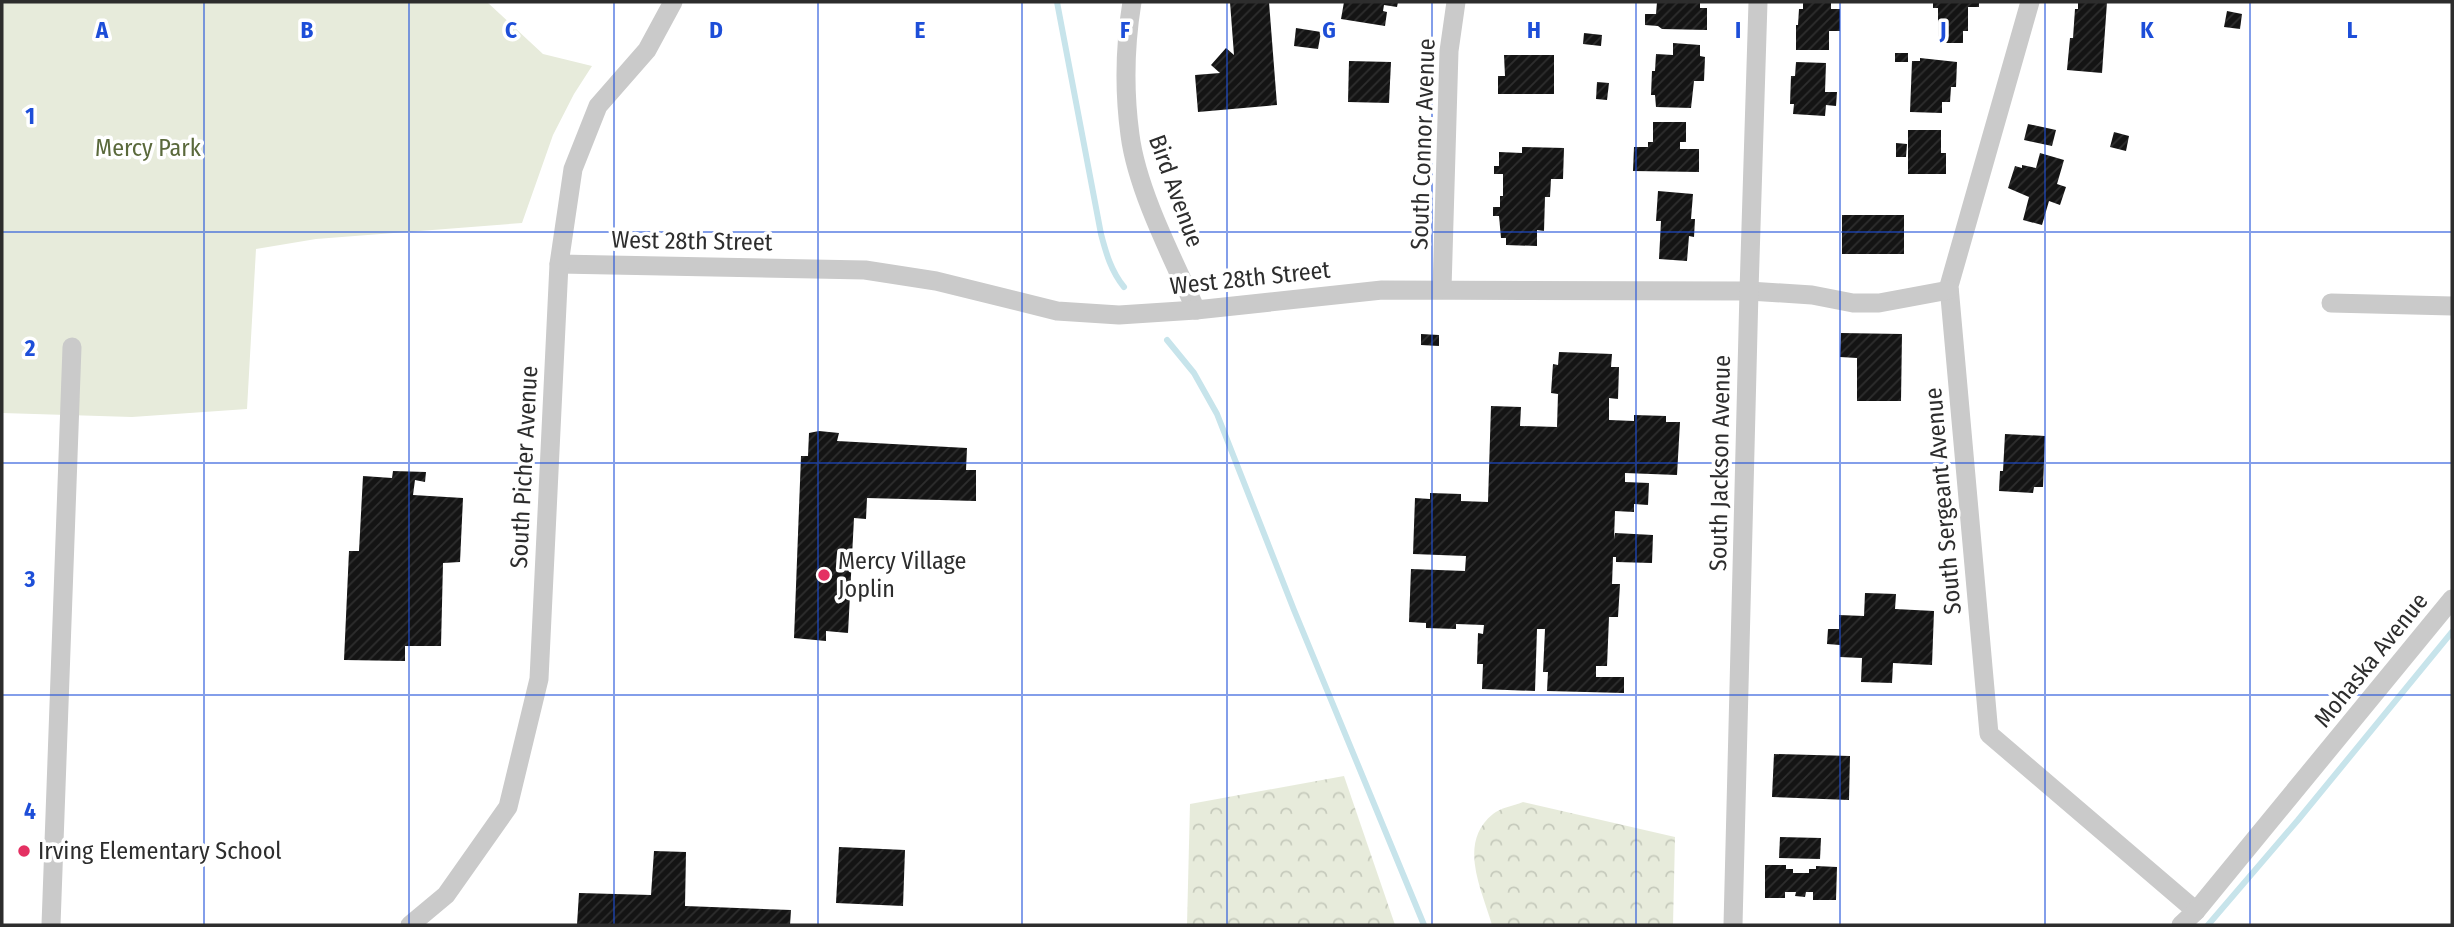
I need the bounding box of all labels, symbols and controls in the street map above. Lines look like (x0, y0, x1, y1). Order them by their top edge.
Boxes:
text: A (95, 16, 109, 44)
text: B (301, 16, 314, 44)
text: C (505, 16, 517, 44)
text: D (709, 16, 723, 44)
text: E (915, 16, 926, 44)
text: F (1120, 16, 1130, 44)
text: G (1322, 16, 1336, 44)
text: H (1527, 16, 1541, 44)
text: I (1735, 16, 1741, 44)
text: J (1939, 16, 1946, 44)
text: K (2140, 16, 2154, 44)
text: L (2347, 16, 2358, 44)
street label: South Connor Avenue (1405, 38, 1441, 250)
text: 1 (25, 102, 35, 130)
street label: Bird Avenue (1143, 131, 1209, 251)
park label: Mercy Park (95, 134, 202, 162)
street label: West 28th Street (611, 226, 773, 256)
street label: West 28th Street (1168, 256, 1332, 300)
text: 2 (24, 334, 36, 362)
street label: South Jackson Avenue (1704, 355, 1736, 571)
street label: South Picher Avenue (505, 365, 543, 569)
street label: South Sergeant Avenue (1919, 386, 1967, 616)
place label: Mercy Village Joplin (838, 547, 966, 603)
text: 3 (24, 565, 36, 593)
marker: Mercy Village Joplin (816, 567, 832, 583)
street label: Mohaska Avenue (2308, 587, 2434, 733)
text: 4 (24, 797, 36, 825)
place label: Irving Elementary School (38, 837, 282, 865)
marker: Irving Elementary School (16, 843, 32, 859)

